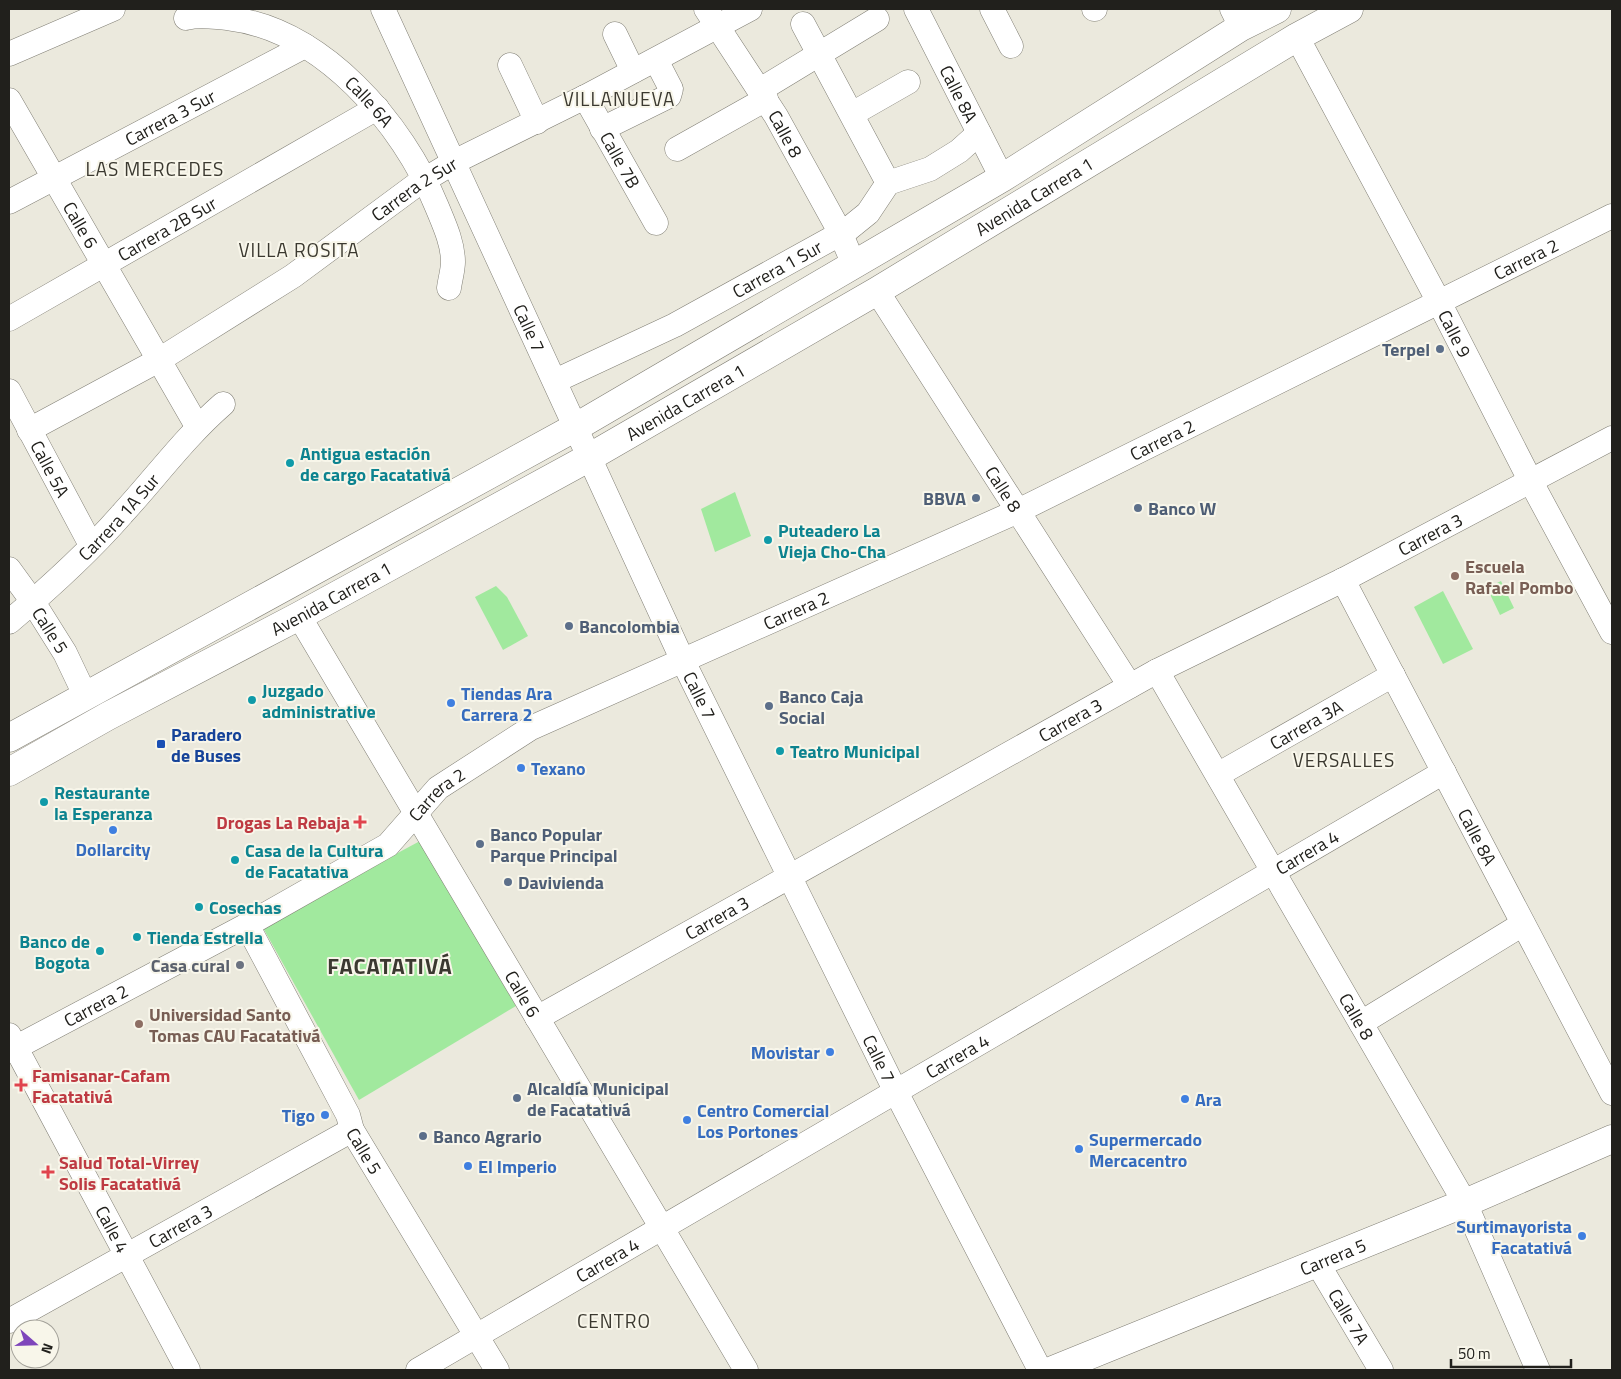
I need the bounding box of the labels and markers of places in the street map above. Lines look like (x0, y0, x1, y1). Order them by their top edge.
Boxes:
place label: Terpel (1382, 336, 1430, 363)
marker: Terpel (1434, 343, 1446, 355)
place label: Antigua estación de cargo Facatativá (300, 440, 451, 488)
marker: Antigua estación de cargo Facatativá (284, 457, 296, 469)
place label: BBVA (923, 485, 966, 512)
marker: BBVA (970, 492, 982, 504)
place label: Banco W (1148, 495, 1217, 522)
marker: Banco W (1132, 502, 1144, 514)
place label: Puteadero La Vieja Cho-Cha (778, 517, 886, 565)
marker: Puteadero La Vieja Cho-Cha (762, 534, 774, 546)
place label: Escuela Rafael Pombo (1465, 553, 1574, 601)
marker: Escuela Rafael Pombo (1449, 570, 1461, 582)
place label: Bancolombia (579, 613, 680, 640)
marker: Bancolombia (563, 620, 575, 632)
place label: Juzgado administrative (262, 677, 376, 725)
place label: Tiendas Ara Carrera 2 (461, 680, 553, 728)
place label: Banco Caja Social (779, 683, 863, 731)
marker: Juzgado administrative (246, 694, 258, 706)
marker: Tiendas Ara Carrera 2 (445, 697, 457, 709)
marker: Banco Caja Social (763, 700, 775, 712)
place label: Paradero de Buses (171, 721, 242, 769)
marker: Paradero de Buses (155, 738, 167, 750)
place label: Teatro Municipal (790, 738, 920, 765)
marker: Teatro Municipal (774, 745, 786, 757)
place label: Texano (531, 755, 586, 782)
marker: Texano (515, 762, 527, 774)
place label: Restaurante la Esperanza (54, 779, 153, 827)
marker: Restaurante la Esperanza (38, 796, 50, 808)
place label: Drogas La Rebaja (216, 809, 350, 836)
marker: Drogas La Rebaja (354, 816, 366, 828)
place label: Banco Popular Parque Principal (490, 821, 618, 869)
marker: Dollarcity (107, 824, 119, 836)
place label: Dollarcity (76, 836, 150, 863)
place label: Casa de la Cultura de Facatativa (245, 837, 384, 885)
marker: Banco Popular Parque Principal (474, 838, 486, 850)
marker: Casa de la Cultura de Facatativa (229, 854, 241, 866)
place label: Davivienda (518, 869, 604, 896)
marker: Davivienda (502, 876, 514, 888)
place label: Cosechas (209, 894, 282, 921)
marker: Cosechas (193, 901, 205, 913)
place label: Tienda Estrella (147, 924, 263, 951)
place label: Banco de Bogota (19, 928, 90, 976)
marker: Tienda Estrella (131, 931, 143, 943)
marker: Banco de Bogota (94, 945, 106, 957)
place label: Casa cural (151, 952, 230, 979)
marker: Casa cural (234, 959, 246, 971)
place label: Universidad Santo Tomas CAU Facatativá (149, 1001, 321, 1049)
marker: Universidad Santo Tomas CAU Facatativá (133, 1018, 145, 1030)
place label: Movistar (751, 1039, 820, 1066)
marker: Movistar (824, 1046, 836, 1058)
place label: Famisanar-Cafam Facatativá (32, 1062, 170, 1110)
place label: Alcaldía Municipal de Facatativá (527, 1075, 669, 1123)
marker: Famisanar-Cafam Facatativá (14, 1078, 28, 1092)
place label: Ara (1195, 1086, 1222, 1113)
marker: Alcaldía Municipal de Facatativá (511, 1092, 523, 1104)
marker: Ara (1179, 1093, 1191, 1105)
place label: Centro Comercial Los Portones (697, 1097, 829, 1145)
place label: Tigo (282, 1102, 315, 1129)
marker: Tigo (319, 1109, 331, 1121)
marker: Centro Comercial Los Portones (681, 1114, 693, 1126)
place label: Banco Agrario (433, 1123, 542, 1150)
place label: Supermercado Mercacentro (1089, 1126, 1202, 1174)
marker: Banco Agrario (417, 1130, 429, 1142)
marker: Supermercado Mercacentro (1073, 1143, 1085, 1155)
place label: Salud Total-Virrey Solis Facatativá (59, 1149, 199, 1197)
place label: El Imperio (478, 1153, 557, 1180)
marker: El Imperio (462, 1160, 474, 1172)
marker: Salud Total-Virrey Solis Facatativá (41, 1165, 55, 1179)
place label: Surtimayorista Facatativá (1456, 1213, 1572, 1261)
marker: Surtimayorista Facatativá (1576, 1230, 1588, 1242)

